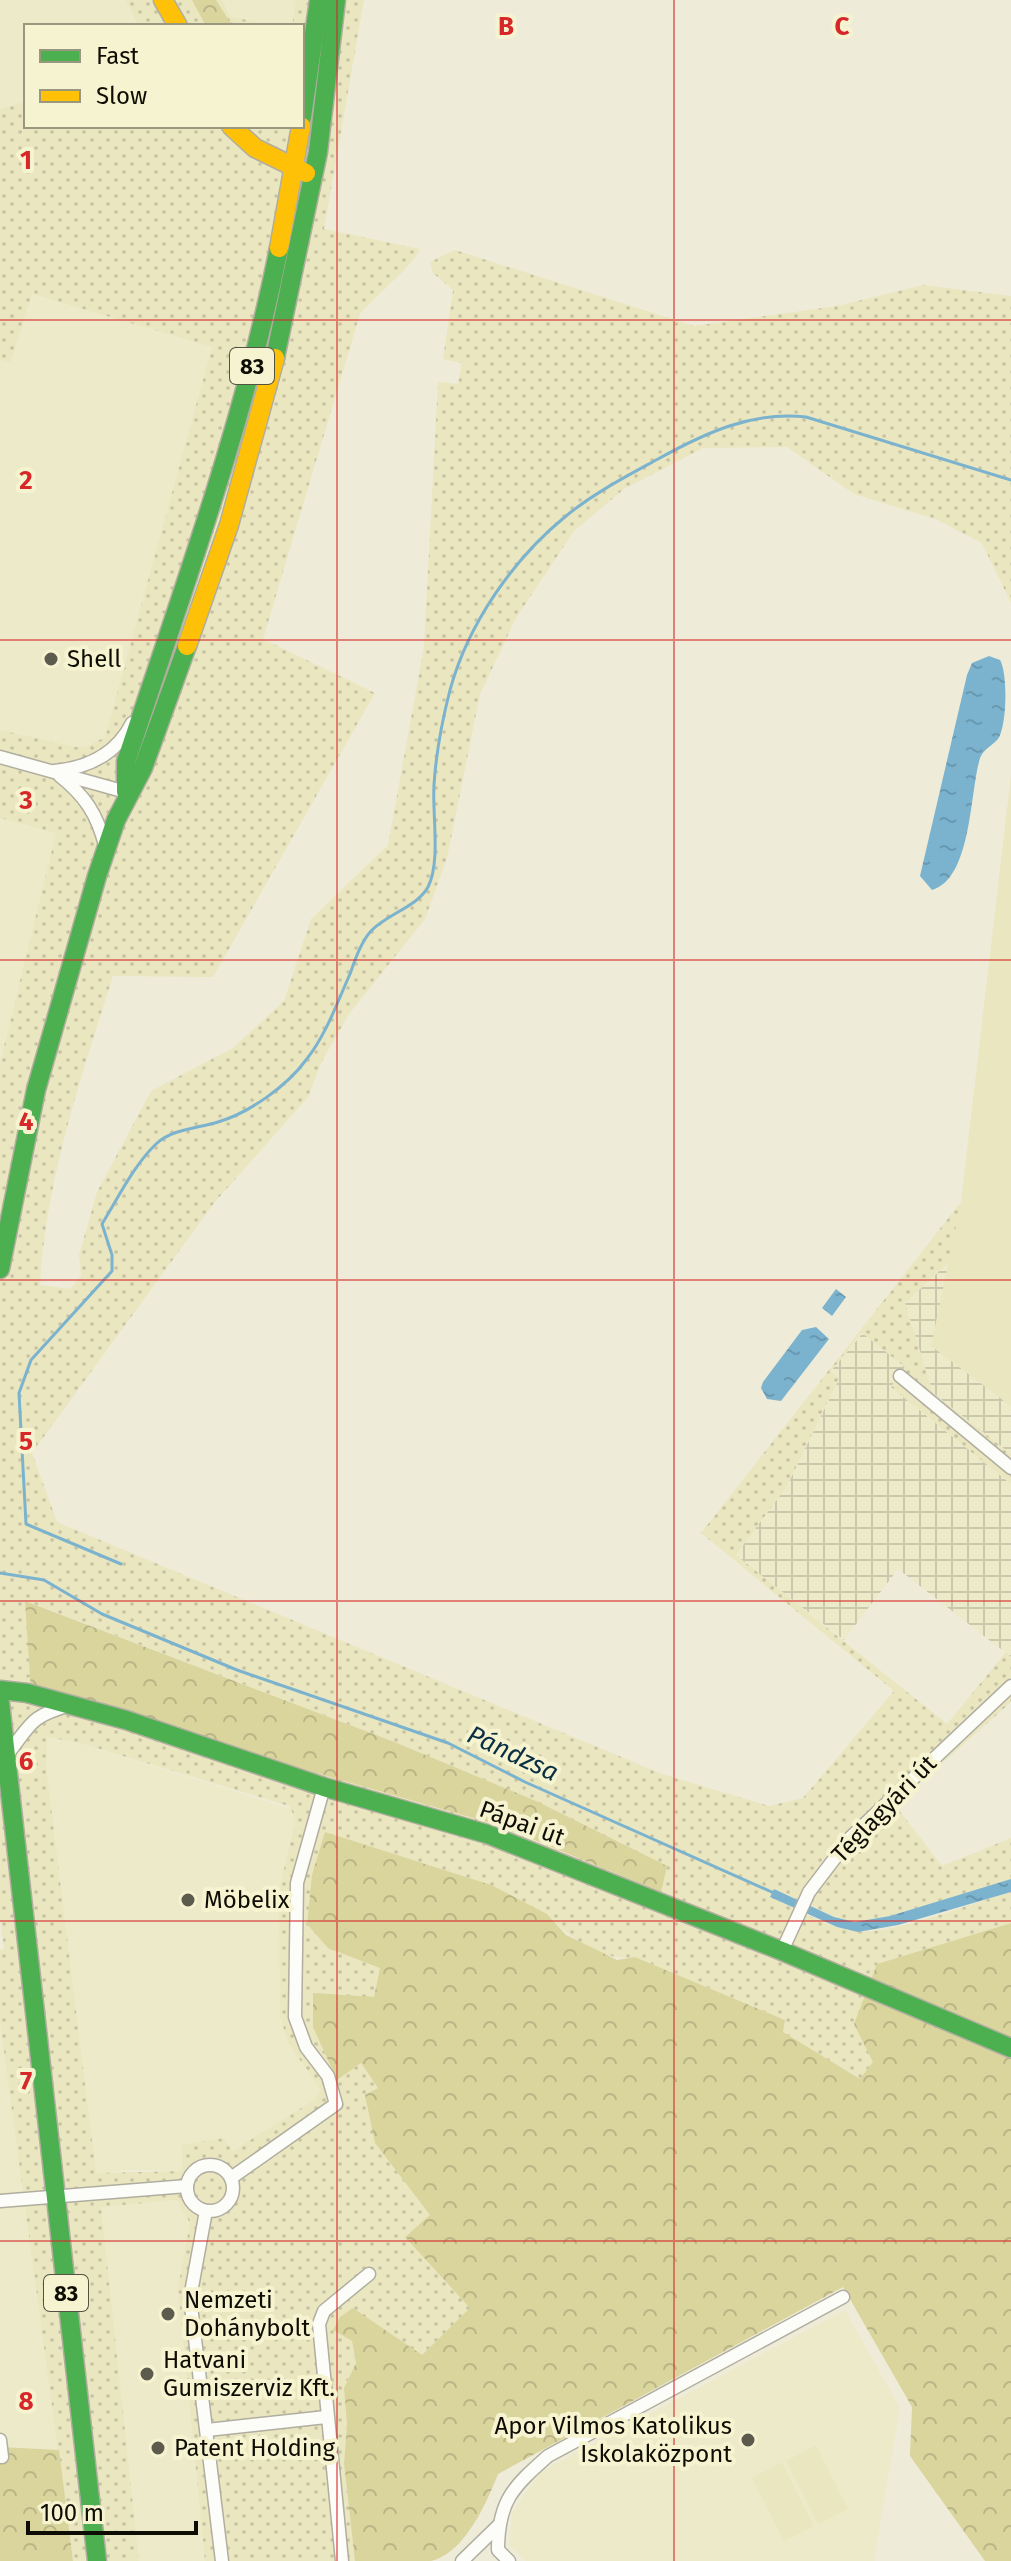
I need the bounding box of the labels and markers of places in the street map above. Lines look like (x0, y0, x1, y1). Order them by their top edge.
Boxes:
place label: Shell (67, 645, 121, 673)
marker: Shell (42, 650, 60, 668)
place label: Möbelix (204, 1886, 290, 1914)
marker: Möbelix (179, 1891, 197, 1909)
place label: Nemzeti Dohánybolt (184, 2286, 311, 2342)
marker: Nemzeti Dohánybolt (159, 2305, 177, 2323)
place label: Hatvani Gumiszerviz Kft. (163, 2346, 335, 2402)
marker: Hatvani Gumiszerviz Kft. (138, 2365, 156, 2383)
place label: Apor Vilmos Katolikus Iskolaközpont (495, 2412, 732, 2468)
marker: Apor Vilmos Katolikus Iskolaközpont (739, 2431, 757, 2449)
place label: Patent Holding (174, 2434, 336, 2462)
marker: Patent Holding (149, 2439, 167, 2457)

